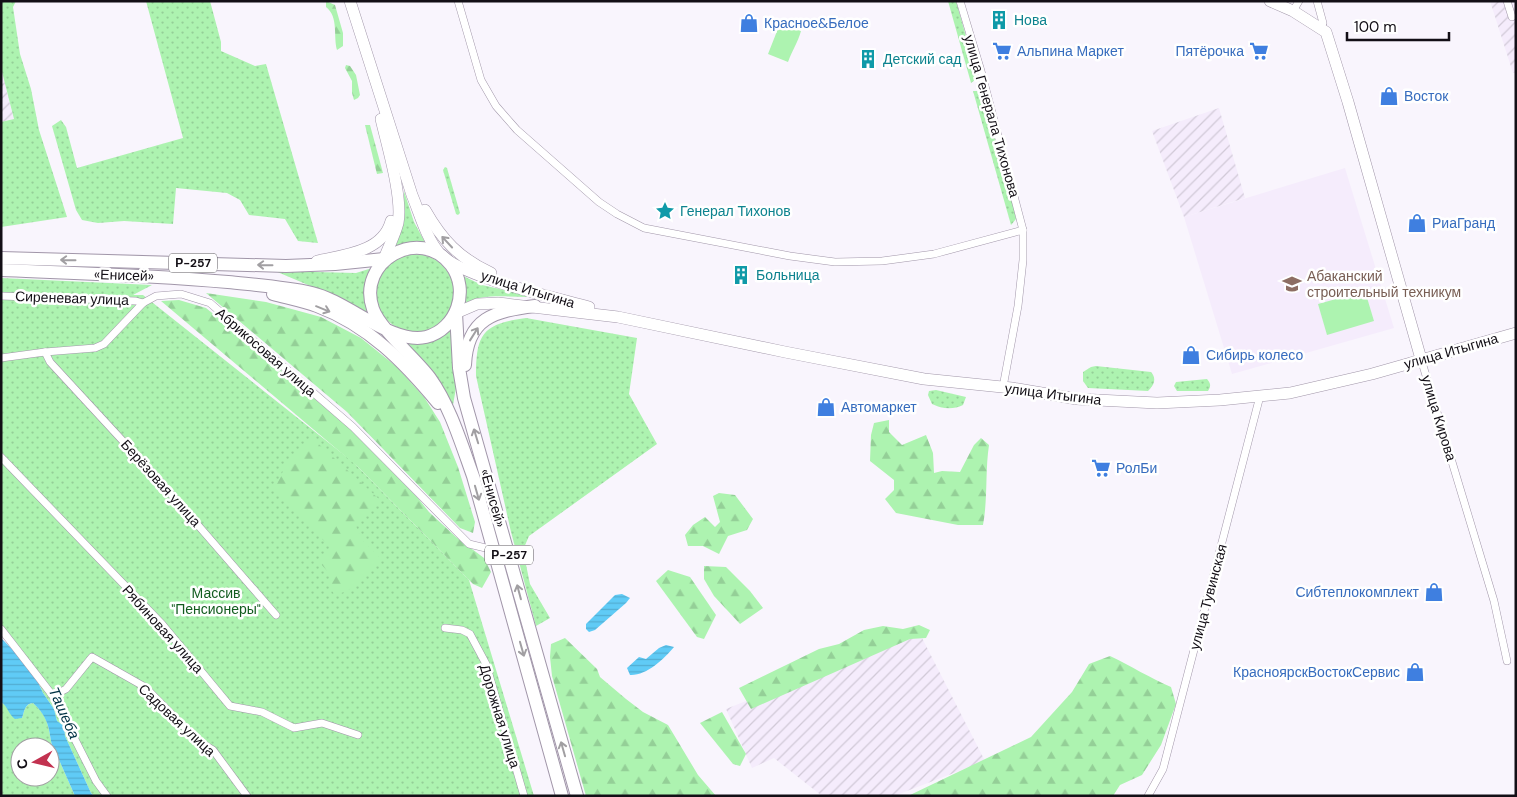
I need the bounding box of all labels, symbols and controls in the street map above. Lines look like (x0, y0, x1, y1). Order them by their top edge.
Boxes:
building icon: Нова (988, 9, 1010, 31)
scale bar (1347, 10, 1450, 42)
place label: Нова (1014, 11, 1047, 29)
shop icon: Красное&Белое (738, 12, 760, 34)
place label: Красное&Белое (764, 14, 869, 32)
text: 100 m (1354, 17, 1397, 37)
street label: улица Генерала Тихонова (960, 33, 1024, 200)
supermarket icon: Альпина Маркет (991, 40, 1013, 62)
supermarket icon: Пятёрочка (1248, 40, 1270, 62)
place label: Альпина Маркет (1017, 42, 1124, 60)
place label: Пятёрочка (1175, 42, 1244, 60)
building icon: Детский сад (857, 48, 879, 70)
place label: Детский сад (883, 50, 962, 68)
shop icon: Восток (1378, 85, 1400, 107)
place label: Восток (1404, 87, 1449, 105)
place icon: Генерал Тихонов (654, 200, 676, 222)
place label: Генерал Тихонов (680, 202, 791, 220)
shop icon: РиаГранд (1406, 212, 1428, 234)
place label: РиаГранд (1432, 214, 1495, 232)
one-way arrow (441, 236, 453, 248)
road number: Р-257 (169, 254, 217, 272)
one-way arrow (60, 255, 76, 265)
one-way arrow (258, 260, 274, 270)
building icon: Больница (730, 264, 752, 286)
street label: «Енисей» (94, 265, 154, 285)
street label: улица Итыгина (479, 266, 577, 312)
place label: Больница (756, 266, 820, 284)
place label: Абаканский строительный техникум (1307, 267, 1461, 301)
school or university icon: Абаканский строительный техникум (1281, 273, 1303, 295)
street label: Сиреневая улица (15, 287, 129, 309)
street label: Абрикосовая улица (212, 304, 320, 401)
one-way arrow (315, 305, 330, 314)
one-way arrow (469, 327, 479, 341)
street label: улица Итыгина (1402, 329, 1500, 373)
shop icon: Сибирь колесо (1180, 344, 1202, 366)
place label: Сибирь колесо (1206, 346, 1303, 364)
street label: улица Кирова (1417, 373, 1461, 463)
street label: улица Итыгина (1004, 379, 1103, 409)
shop icon: Автомаркет (815, 396, 837, 418)
place label: Автомаркет (841, 398, 917, 416)
one-way arrow (470, 428, 480, 444)
street label: Берёзовая улица (117, 436, 205, 531)
supermarket icon: РолБи (1090, 457, 1112, 479)
place label: РолБи (1116, 459, 1157, 477)
street label: «Енисей» (476, 467, 510, 529)
one-way arrow (473, 484, 483, 500)
street label: улица Тувинская (1185, 542, 1231, 652)
road number: Р-257 (485, 546, 533, 564)
street label: Рябиновая улица (119, 581, 208, 677)
shop icon: Сибтеплокомплект (1423, 581, 1445, 603)
place label: Сибтеплокомплект (1295, 583, 1420, 601)
park label: Массив "Пенсионеры" (171, 584, 261, 618)
one-way arrow (514, 585, 524, 601)
one-way arrow (517, 641, 527, 657)
shop icon: КрасноярскВостокСервис (1404, 661, 1426, 683)
street label: Дорожная улица (476, 662, 524, 770)
place label: КрасноярскВостокСервис (1233, 663, 1400, 681)
street label: Садовая улица (135, 680, 219, 760)
water label: Ташеба (44, 684, 84, 742)
north arrow (10, 737, 60, 787)
one-way arrow (558, 741, 568, 757)
text: С (13, 758, 32, 770)

